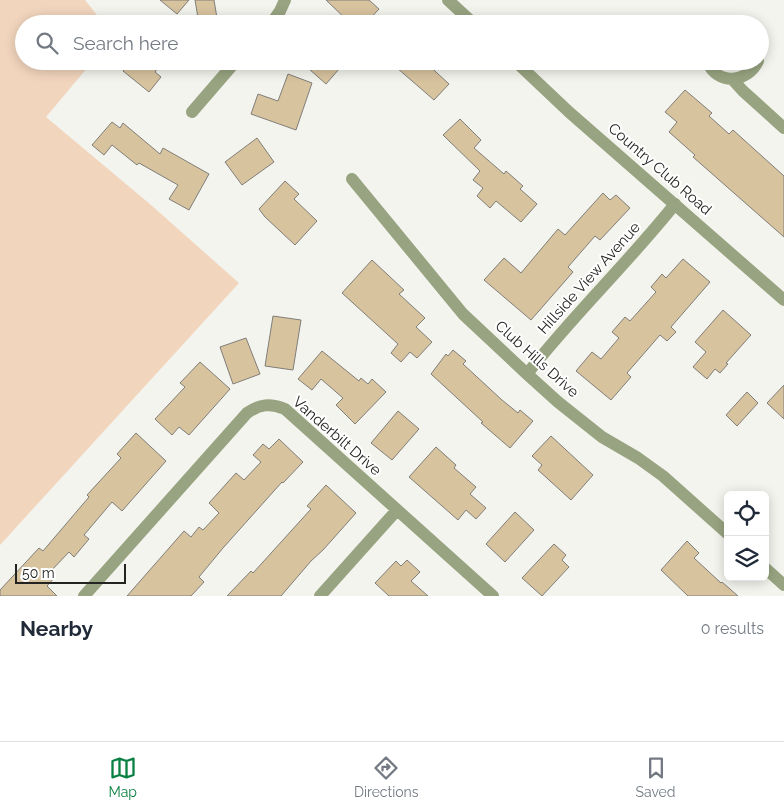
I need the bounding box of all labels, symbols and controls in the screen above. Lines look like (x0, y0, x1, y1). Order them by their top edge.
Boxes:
search box (15, 15, 769, 70)
icon: search (33, 29, 61, 57)
text: Search here (73, 32, 179, 54)
street label: Country Club Road (605, 119, 715, 219)
street label: Hillside View Avenue (534, 218, 644, 338)
street label: Club Hills Drive (492, 317, 582, 401)
street label: Vanderbilt Drive (289, 393, 385, 479)
map controls (724, 491, 769, 581)
button: locate (724, 491, 769, 536)
button: layers (724, 536, 769, 581)
scale bar (15, 561, 126, 584)
text: 50 m (22, 565, 55, 581)
text: Nearby (20, 616, 93, 641)
text: 0 results (701, 619, 764, 638)
tab: Map (108, 754, 137, 800)
tab: Directions (354, 754, 419, 800)
tab: Saved (635, 754, 676, 800)

